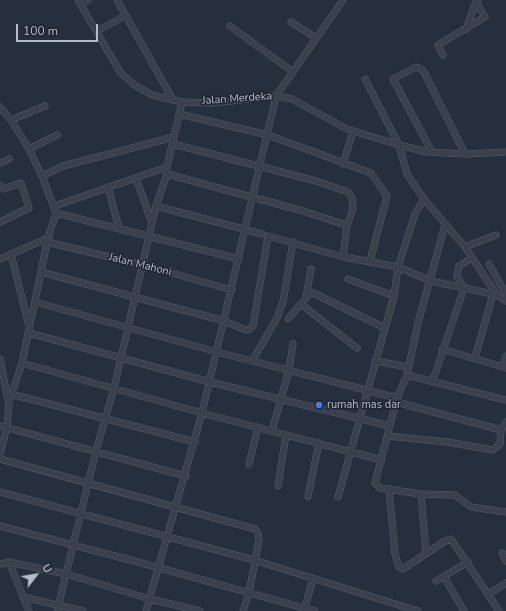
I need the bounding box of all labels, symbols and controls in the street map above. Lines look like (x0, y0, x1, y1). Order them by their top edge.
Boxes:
scale bar (18, 16, 100, 42)
text: 100 m (23, 23, 58, 39)
street label: Jalan Merdeka (202, 90, 272, 108)
street label: Jalan Mahoni (107, 251, 173, 279)
place label: rumah mas dar (327, 398, 401, 412)
marker: rumah mas dar (314, 400, 324, 410)
north arrow (16, 555, 56, 595)
text: U (38, 561, 55, 576)

